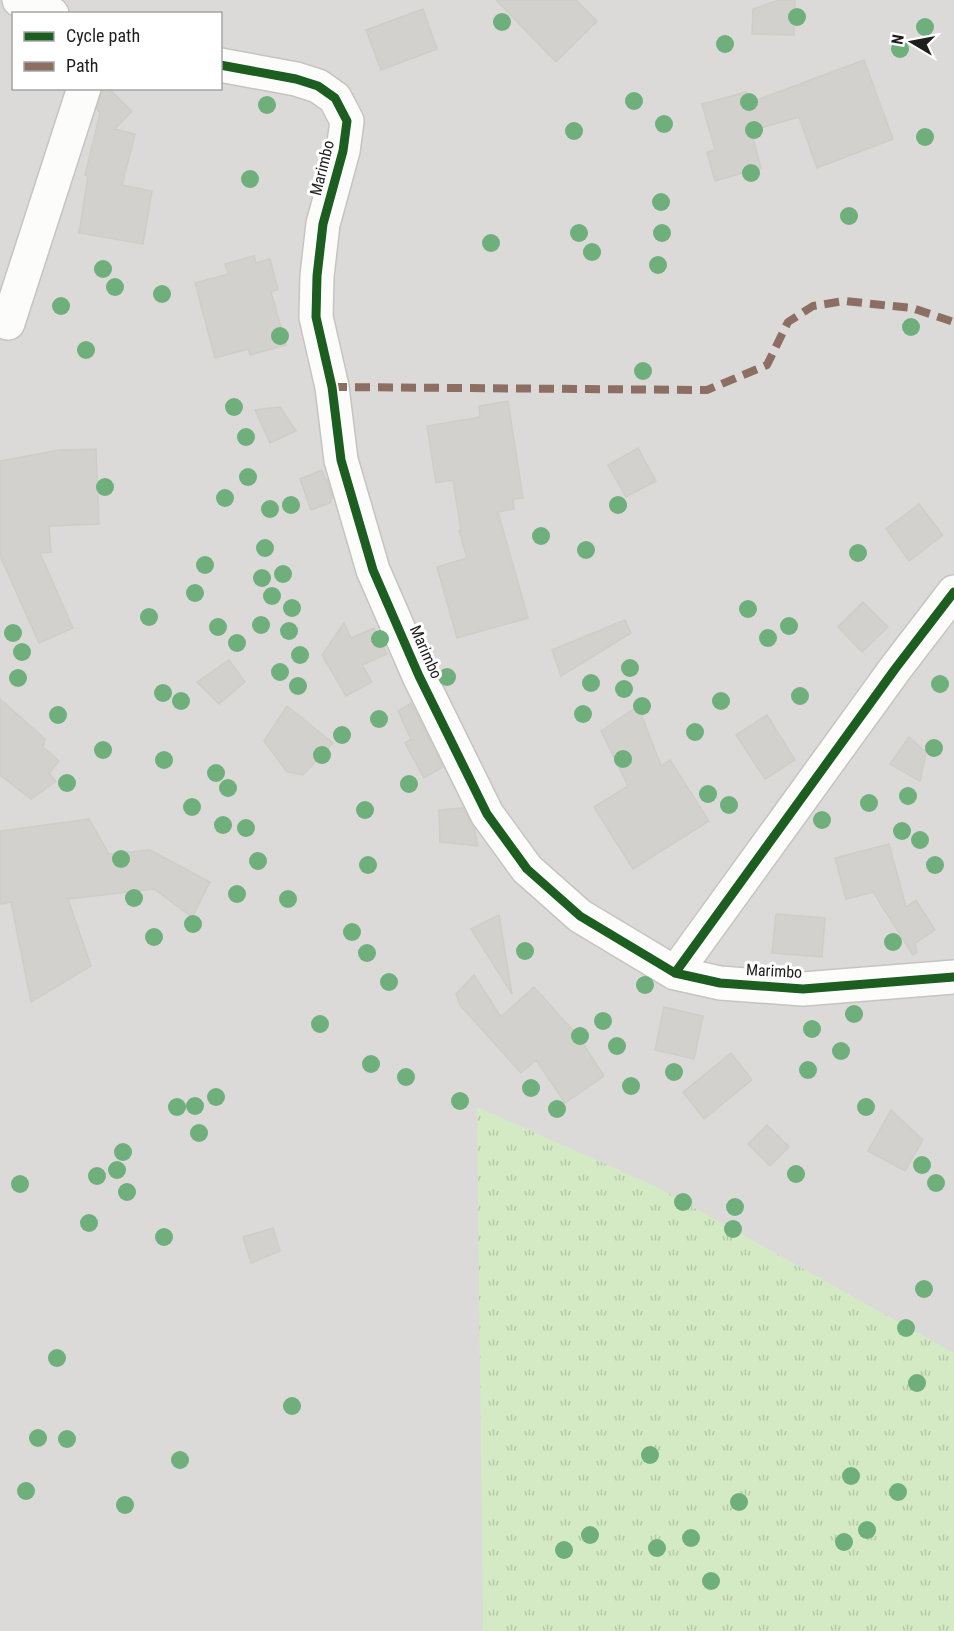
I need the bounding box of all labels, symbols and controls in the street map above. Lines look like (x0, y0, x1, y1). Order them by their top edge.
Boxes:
legend (12, 12, 222, 90)
north arrow (882, 12, 942, 72)
text: Cycle path (66, 25, 140, 46)
text: N (888, 33, 908, 46)
text: Path (66, 55, 99, 76)
street label: Marimbo (306, 138, 338, 198)
street label: Marimbo (406, 622, 446, 682)
street label: Marimbo (745, 960, 803, 982)

